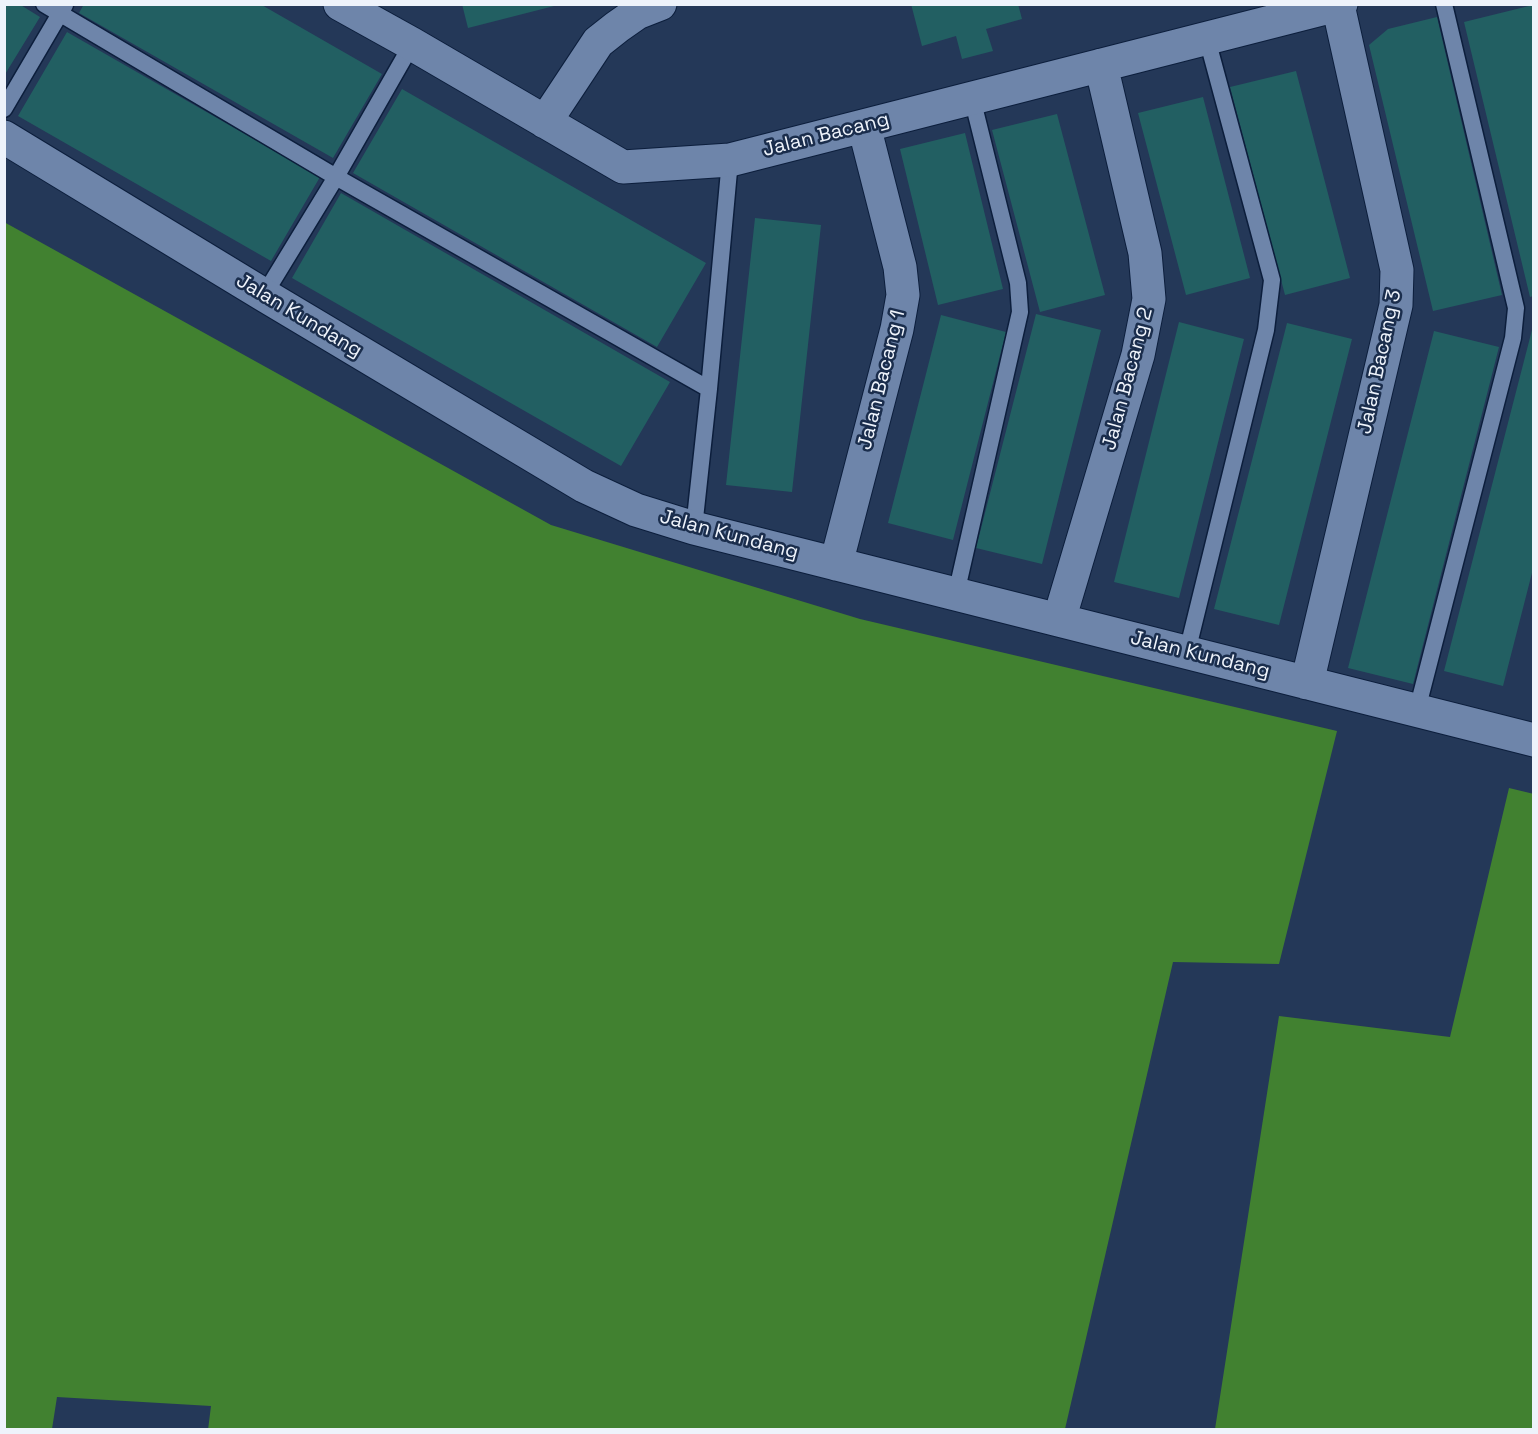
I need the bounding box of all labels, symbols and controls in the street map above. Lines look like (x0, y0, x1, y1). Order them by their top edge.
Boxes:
street label: Jalan Bacang (760, 108, 892, 162)
street label: Jalan Kundang (232, 269, 366, 363)
street label: Jalan Bacang 3 (1353, 288, 1407, 436)
street label: Jalan Bacang 2 (1097, 305, 1159, 453)
street label: Jalan Bacang 1 (853, 308, 911, 452)
street label: Jalan Kundang (657, 505, 801, 565)
street label: Jalan Kundang (1128, 626, 1272, 684)

